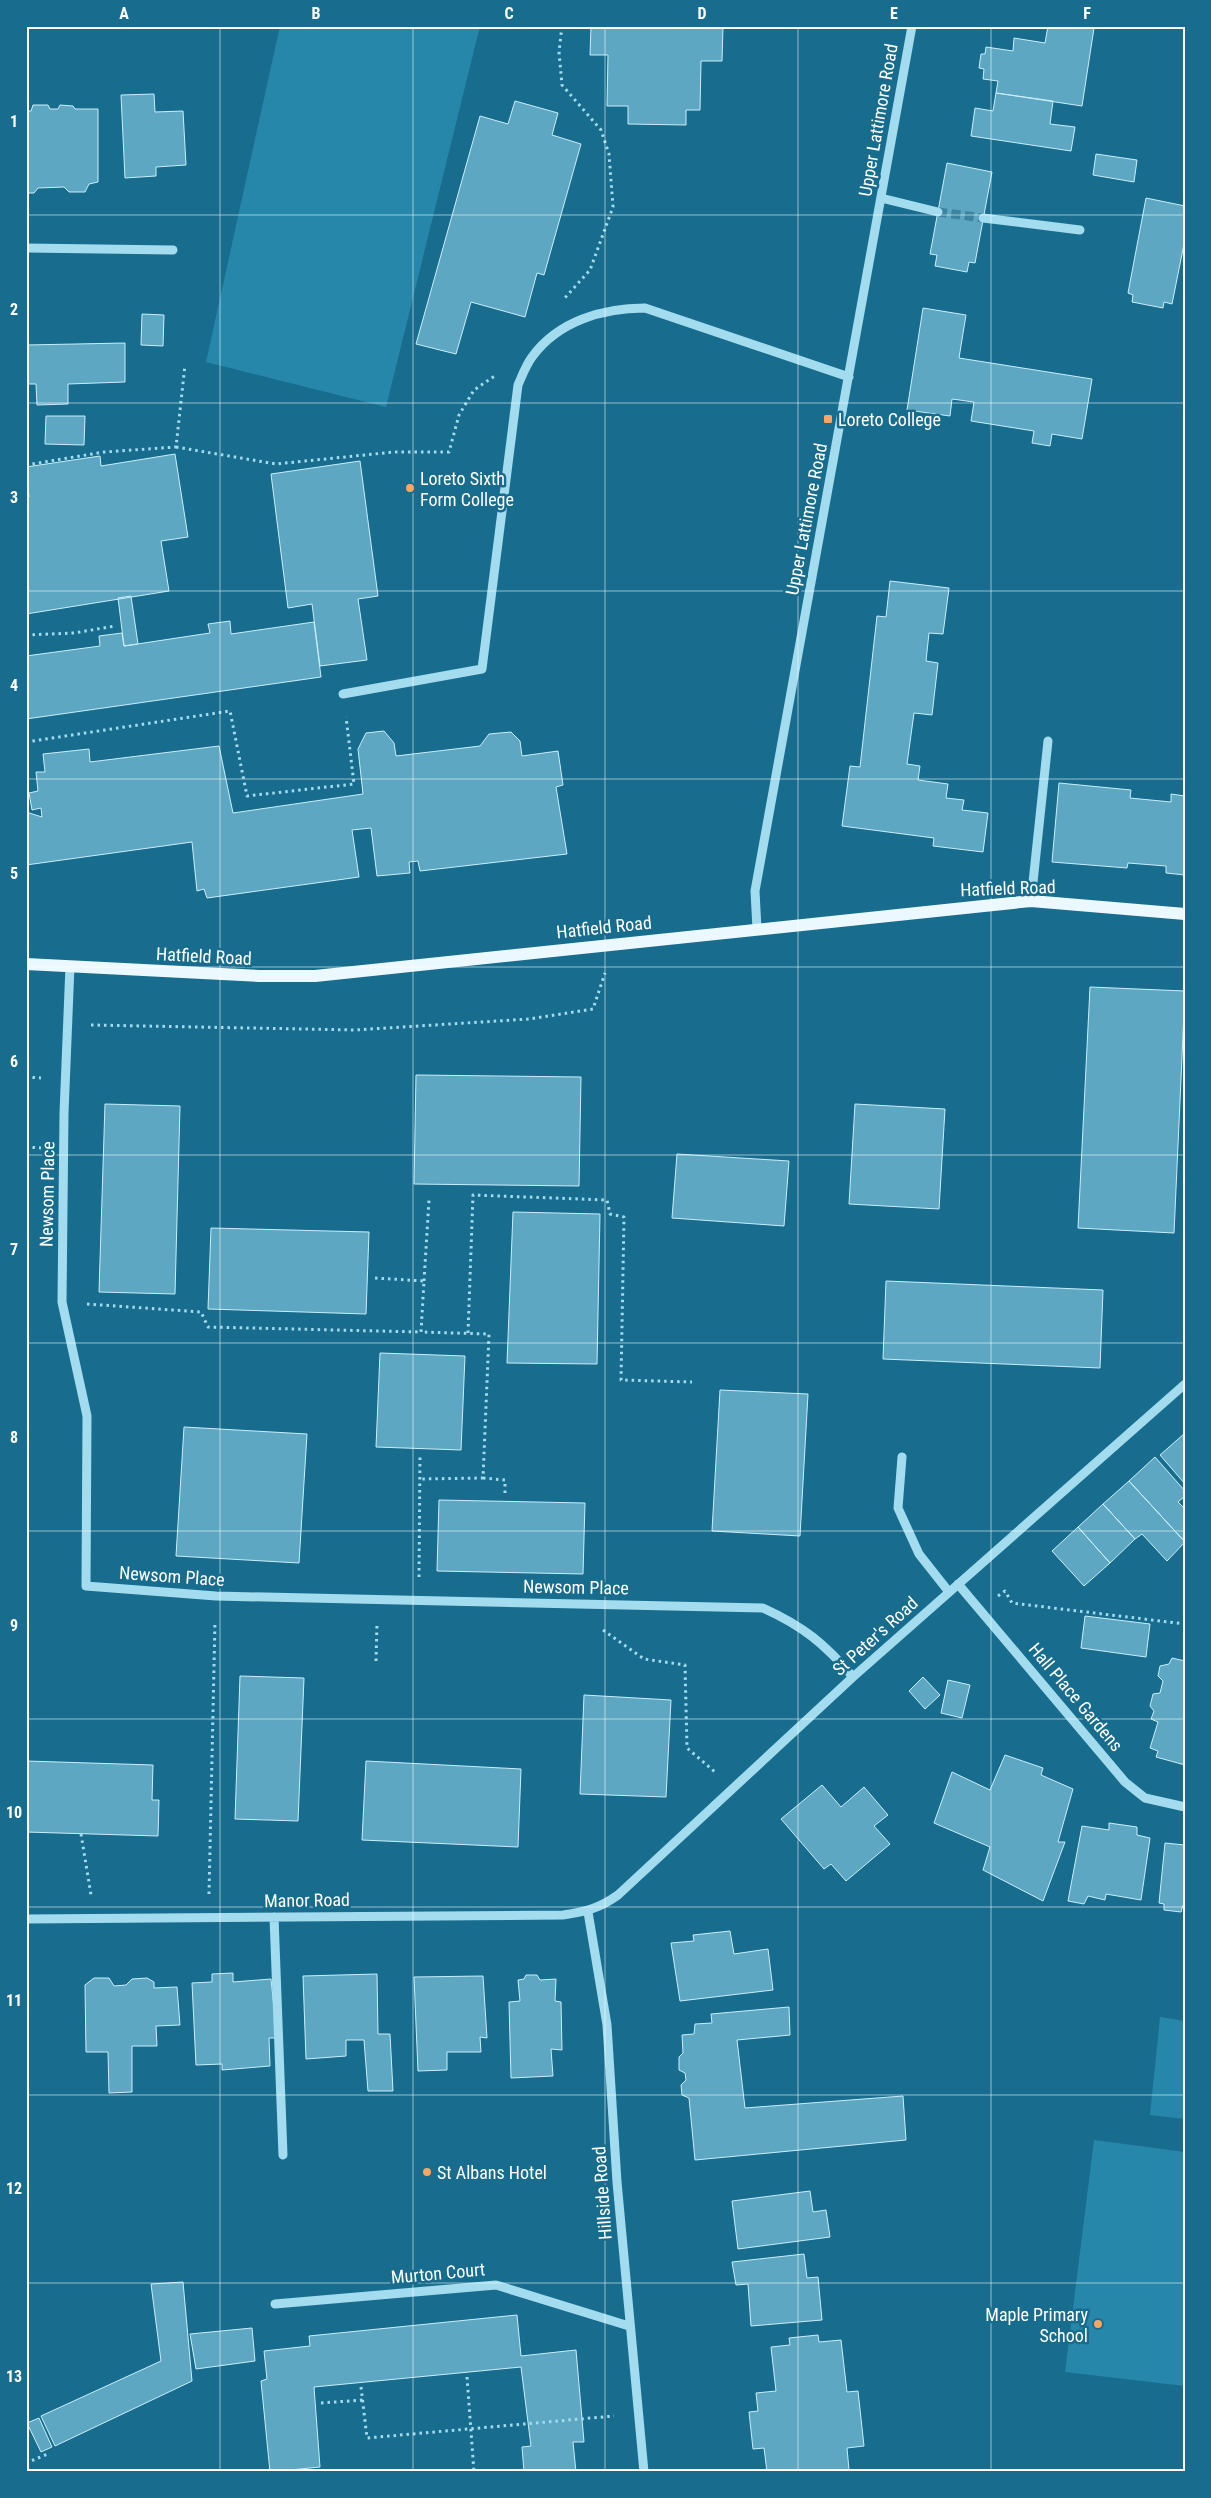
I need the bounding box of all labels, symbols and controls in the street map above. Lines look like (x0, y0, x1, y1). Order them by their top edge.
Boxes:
text: A (119, 4, 129, 23)
text: B (312, 4, 321, 23)
text: C (504, 4, 514, 23)
text: D (697, 4, 707, 23)
text: E (890, 4, 898, 23)
text: F (1083, 4, 1091, 23)
street label: Upper Lattimore Road (854, 42, 902, 198)
text: 1 (10, 112, 18, 131)
text: 2 (10, 300, 18, 319)
place label: Loreto College (838, 409, 941, 430)
marker: Loreto College (822, 413, 834, 425)
street label: Upper Lattimore Road (781, 441, 831, 597)
place label: Loreto Sixth Form College (420, 468, 514, 510)
marker: Loreto Sixth Form College (404, 482, 416, 494)
text: 3 (10, 488, 18, 507)
text: 4 (10, 676, 18, 695)
text: 5 (10, 864, 18, 883)
street label: Hatfield Road (960, 876, 1056, 900)
street label: Hatfield Road (555, 912, 653, 942)
street label: Hatfield Road (156, 943, 252, 969)
text: 6 (10, 1052, 18, 1071)
street label: Newsom Place (36, 1141, 58, 1247)
text: 7 (10, 1240, 18, 1259)
text: 8 (10, 1428, 18, 1447)
street label: Newsom Place (119, 1562, 225, 1590)
street label: Newsom Place (523, 1576, 629, 1598)
street label: St Peter's Road (828, 1592, 922, 1680)
text: 9 (10, 1616, 18, 1635)
street label: Hall Place Gardens (1025, 1639, 1127, 1755)
text: 10 (6, 1803, 22, 1822)
street label: Manor Road (264, 1889, 350, 1911)
text: 11 (6, 1991, 22, 2010)
street label: Hillside Road (588, 2146, 616, 2240)
place label: St Albans Hotel (437, 2162, 547, 2183)
marker: St Albans Hotel (421, 2166, 433, 2178)
text: 12 (6, 2179, 22, 2198)
street label: Murton Court (390, 2258, 486, 2288)
place label: Maple Primary School (985, 2304, 1089, 2346)
marker: Maple Primary School (1092, 2318, 1104, 2330)
text: 13 (6, 2367, 22, 2386)

